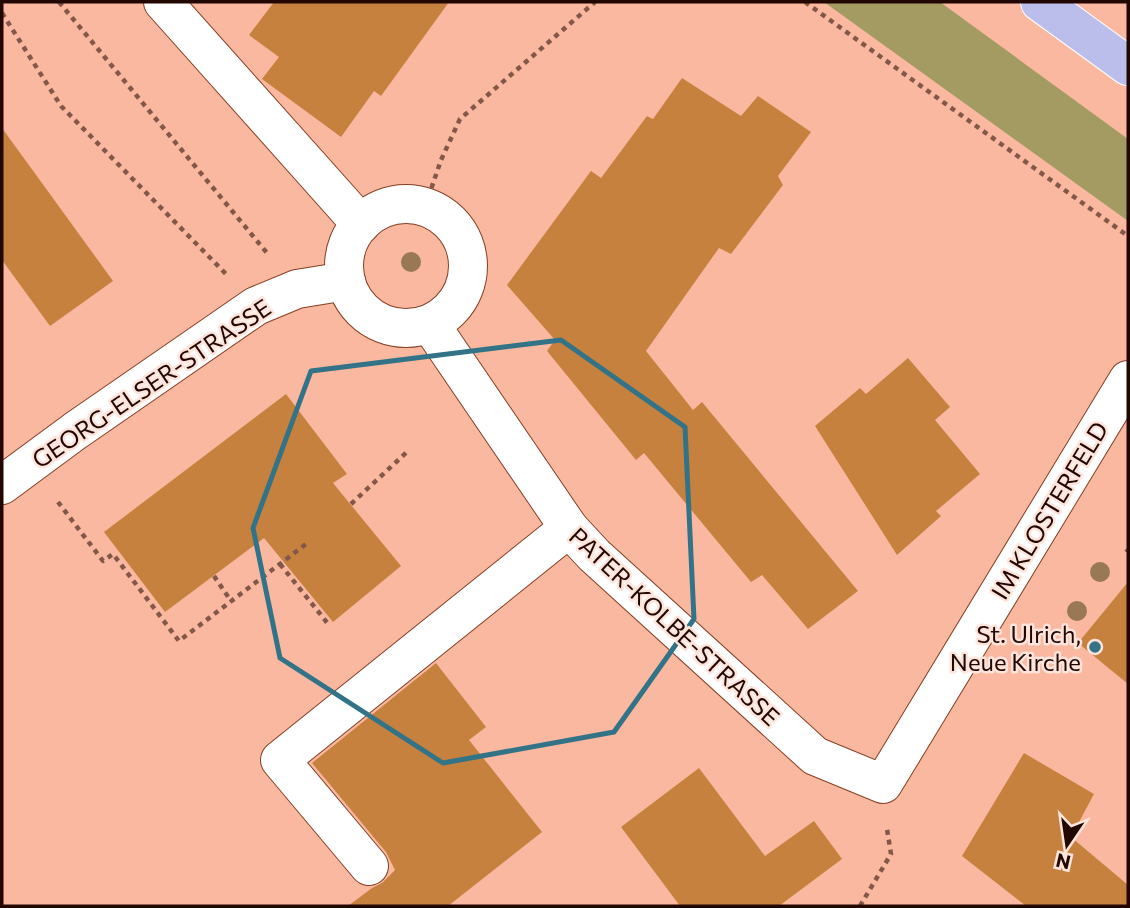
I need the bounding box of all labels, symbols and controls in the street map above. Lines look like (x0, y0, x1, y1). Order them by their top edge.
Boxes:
street label: GEORG-ELSER-STRASSE (26, 292, 276, 474)
street label: IM KLOSTERFELD (984, 416, 1114, 604)
street label: PATER-KOLBE-STRASSE (564, 521, 786, 731)
place label: St. Ulrich, Neue Kirche (950, 619, 1081, 676)
marker: St. Ulrich, Neue Kirche (1087, 639, 1103, 655)
north arrow (1032, 810, 1102, 880)
text: N (1054, 849, 1073, 875)

